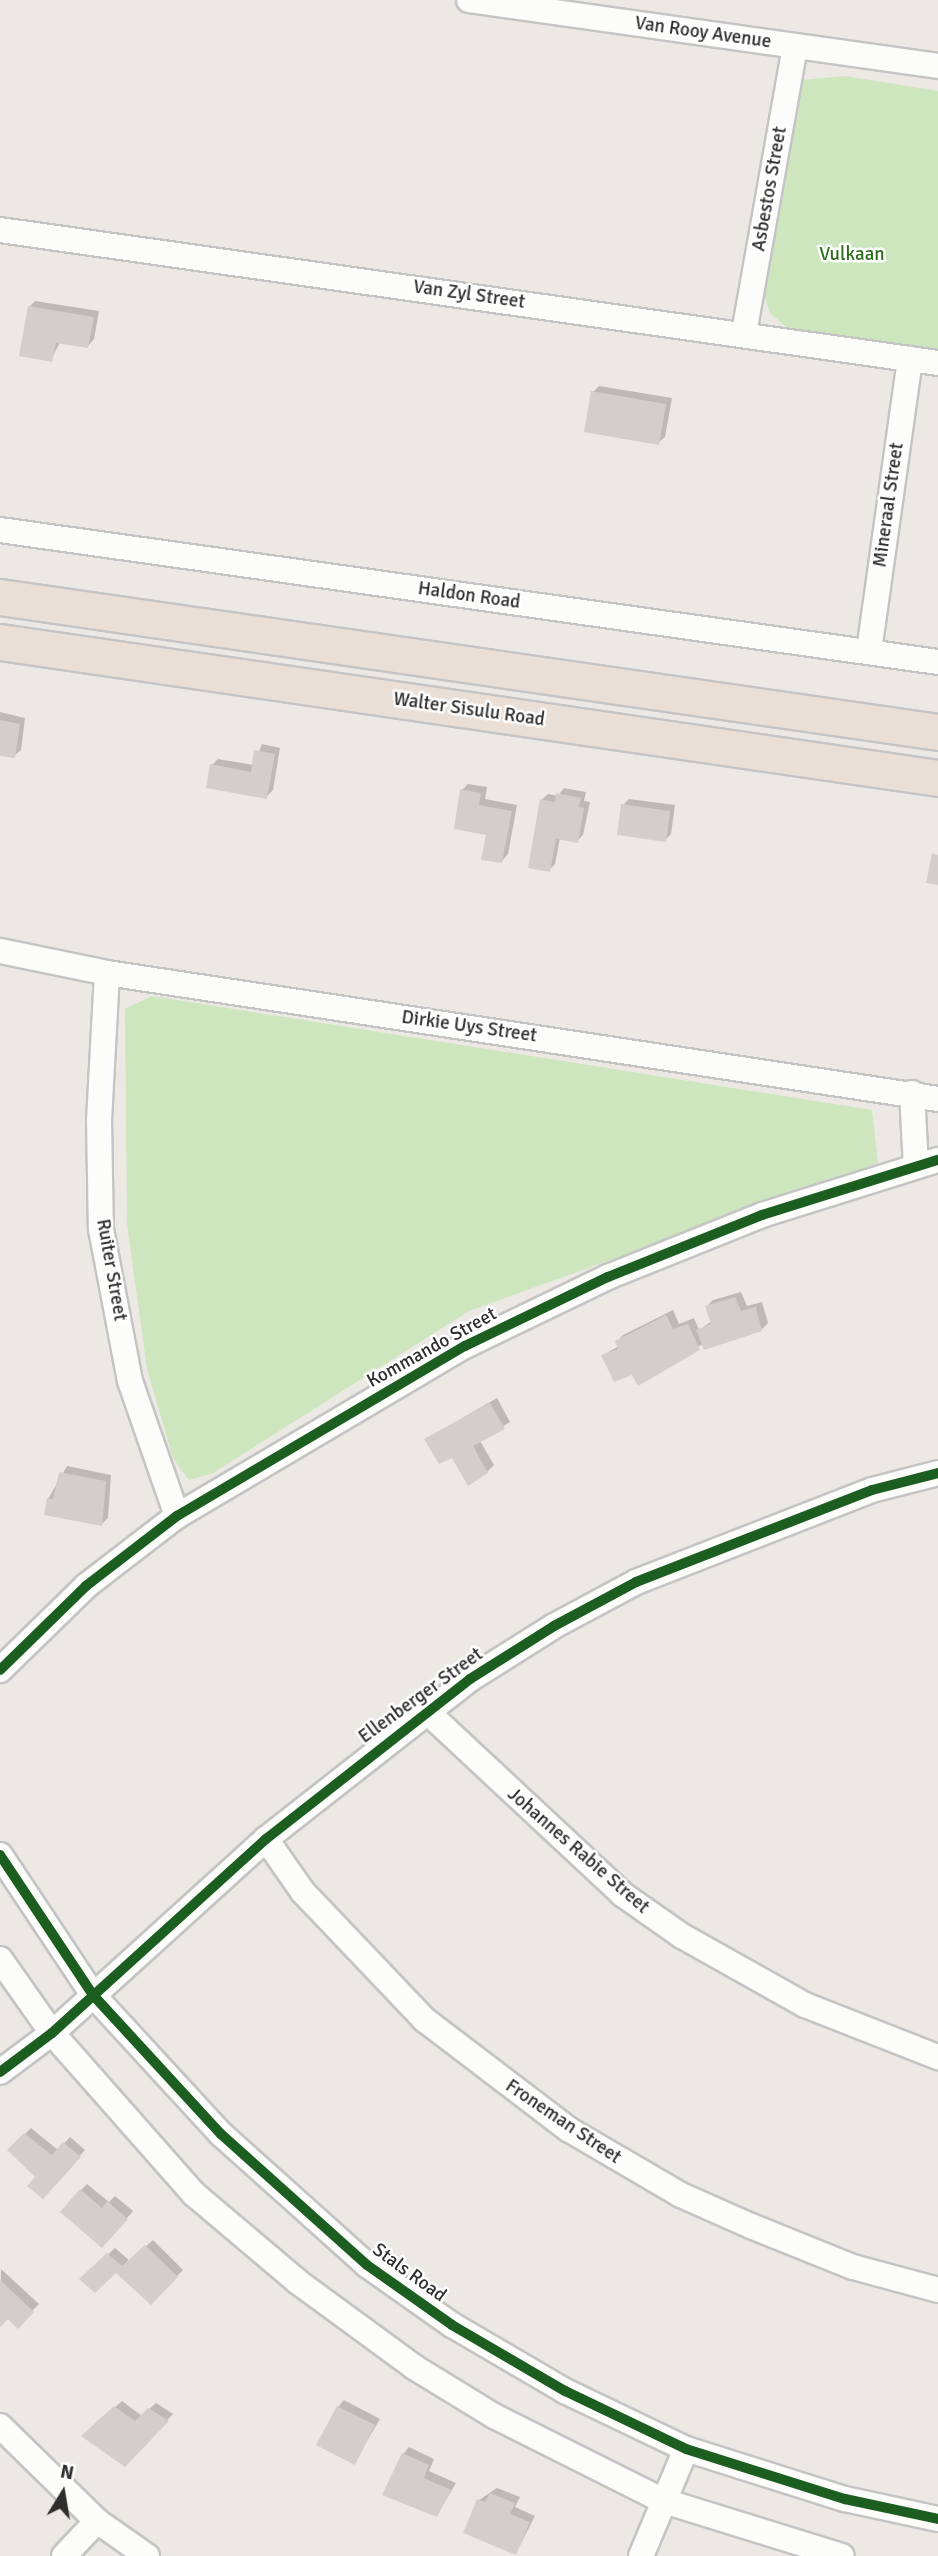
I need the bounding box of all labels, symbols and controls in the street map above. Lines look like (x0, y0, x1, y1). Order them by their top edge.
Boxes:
street label: Van Rooy Avenue (633, 12, 773, 54)
street label: Asbestos Street (748, 125, 792, 253)
park label: Vulkaan (819, 244, 885, 266)
street label: Van Zyl Street (412, 276, 526, 314)
street label: Mineraal Street (869, 441, 909, 569)
street label: Haldon Road (416, 578, 522, 614)
street label: Walter Sisulu Road (392, 688, 546, 732)
street label: Dirkie Uys Street (400, 1006, 538, 1048)
street label: Ruiter Street (91, 1217, 131, 1323)
street label: Kommando Street (363, 1303, 501, 1393)
street label: Ellenberger Street (354, 1643, 488, 1749)
street label: Johannes Rabie Street (502, 1783, 654, 1919)
street label: Froneman Street (501, 2075, 625, 2169)
street label: Stals Road (368, 2239, 450, 2307)
north arrow (28, 2458, 98, 2528)
text: N (58, 2459, 76, 2485)

